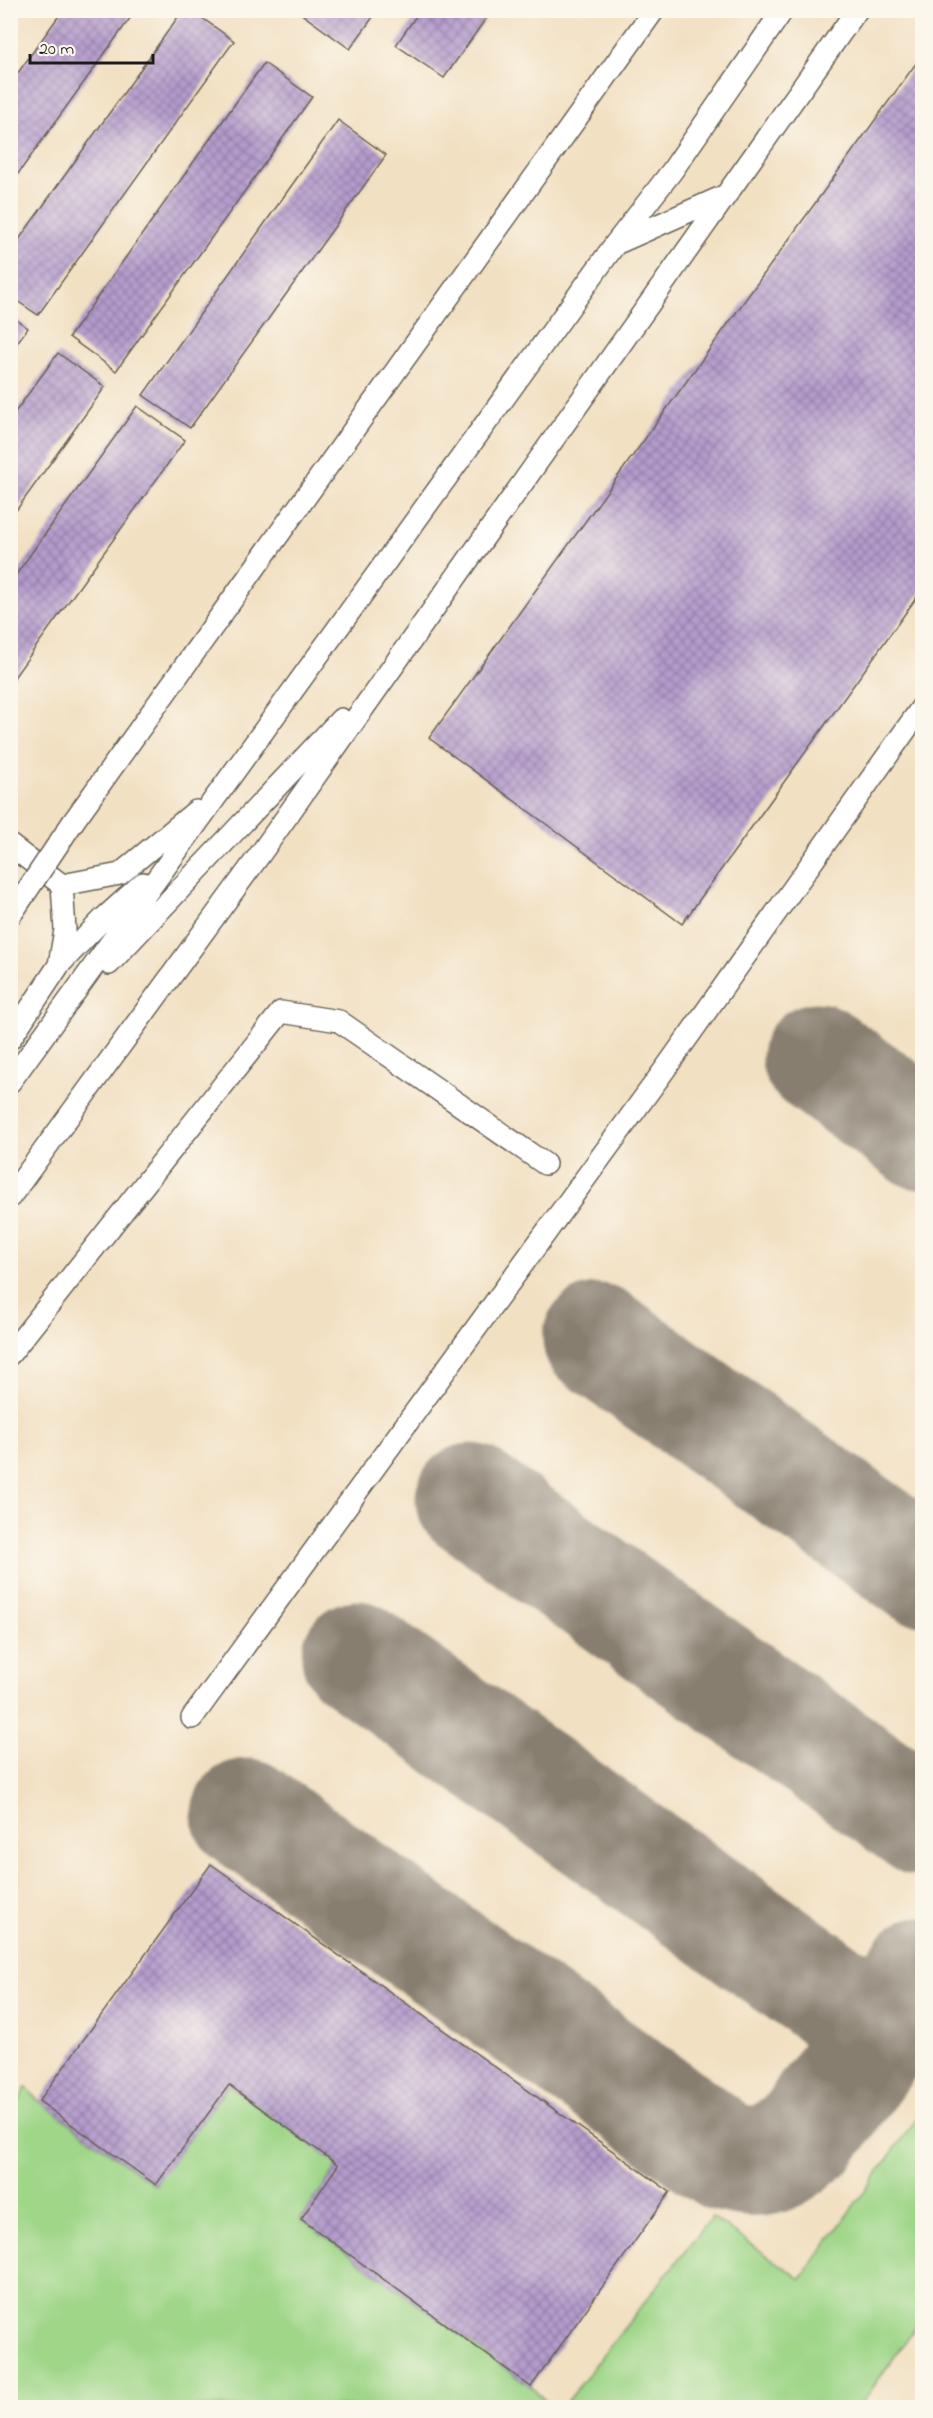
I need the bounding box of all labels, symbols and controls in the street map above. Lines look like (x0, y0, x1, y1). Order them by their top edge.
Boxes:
scale bar (30, 27, 153, 65)
text: 20 m (39, 37, 74, 63)

